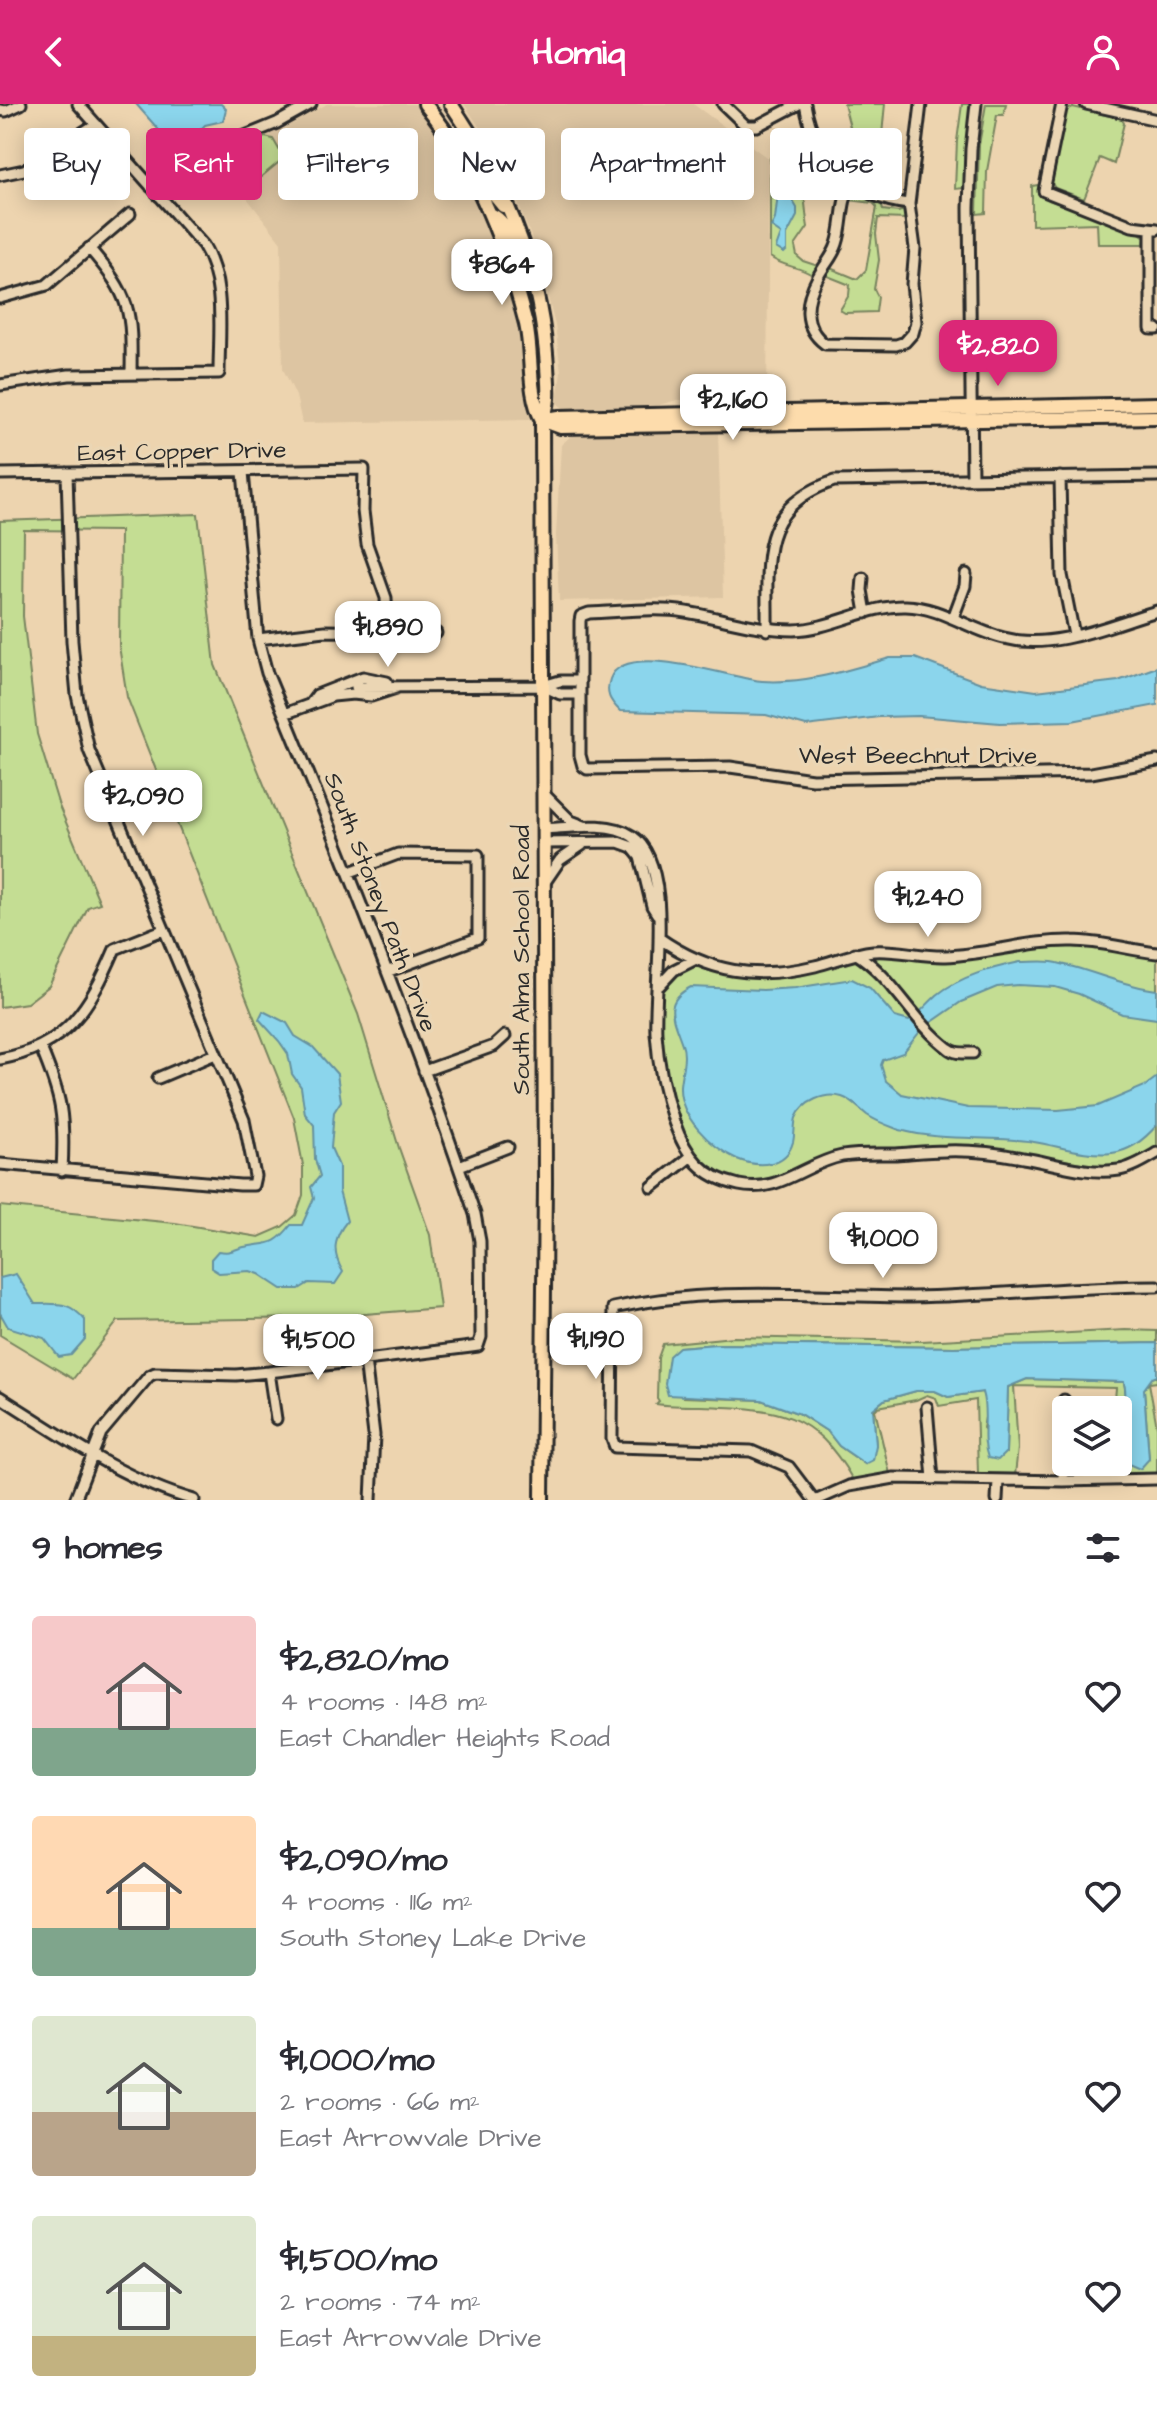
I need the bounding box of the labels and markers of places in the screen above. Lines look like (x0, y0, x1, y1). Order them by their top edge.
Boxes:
pin: $864 (455, 239, 549, 307)
pin: $2,820 (933, 320, 1063, 388)
pin: $2,160 (668, 374, 798, 442)
pin: $1,890 (323, 601, 453, 669)
pin: $2,090 (78, 770, 208, 838)
pin: $1,240 (863, 871, 993, 939)
pin: $1,000 (818, 1212, 948, 1280)
pin: $1,190 (531, 1313, 661, 1381)
pin: $1,500 (253, 1314, 383, 1382)

